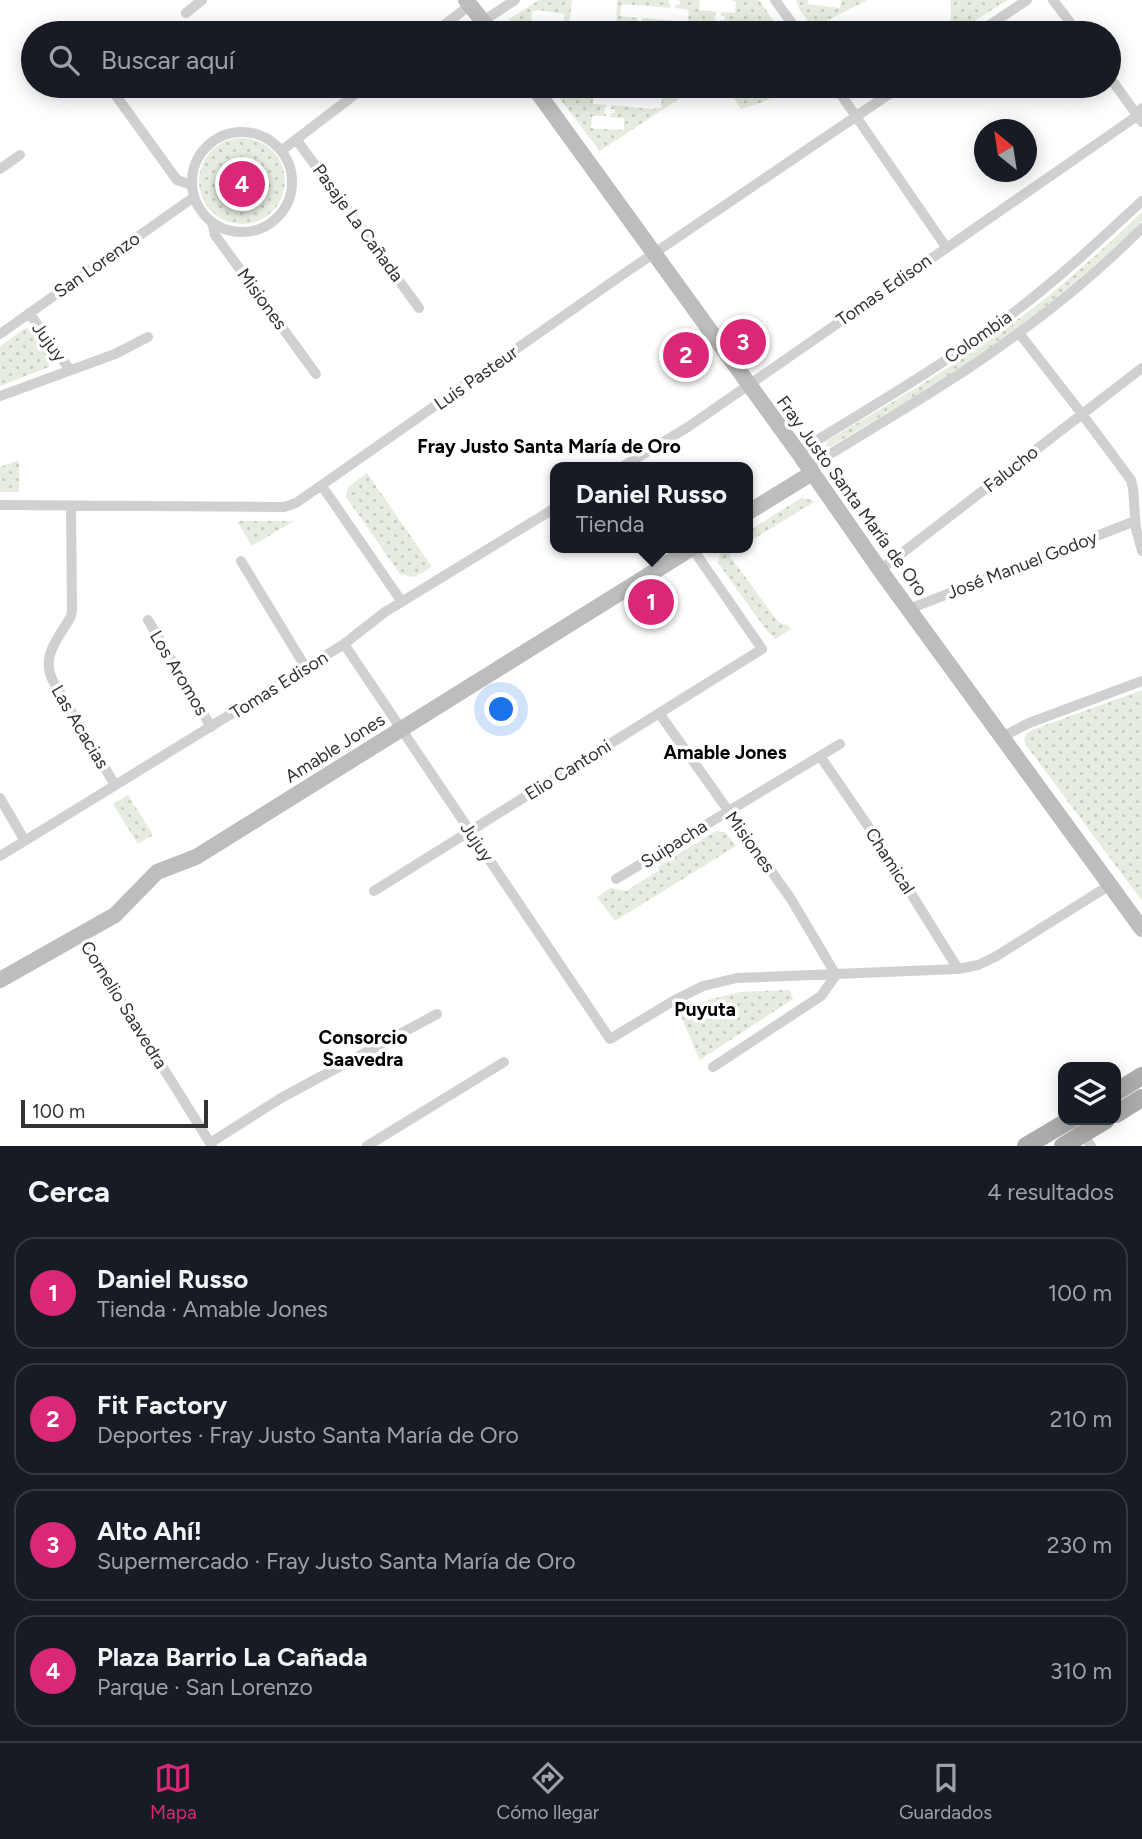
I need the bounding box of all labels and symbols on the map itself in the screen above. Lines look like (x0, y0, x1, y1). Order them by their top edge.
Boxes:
north arrow (974, 119, 1037, 182)
pin: 4 (219, 158, 265, 210)
street label: Pasaje La Cañada (308, 160, 408, 286)
street label: San Lorenzo (50, 227, 144, 303)
street label: Tomas Edison (832, 249, 936, 331)
street label: Misiones (232, 264, 292, 334)
street label: Colombia (940, 306, 1016, 368)
pin: 3 (720, 316, 766, 368)
street label: Jujuy (27, 318, 71, 367)
pin: 2 (663, 329, 709, 381)
street label: Luis Pasteur (430, 341, 522, 415)
street label: Fray Justo Santa María de Oro (772, 392, 932, 600)
district label: Fray Justo Santa María de Oro (417, 435, 681, 458)
street label: Falucho (979, 441, 1043, 497)
street label: José Manuel Godoy (944, 526, 1101, 604)
pin: 1 (628, 576, 674, 628)
street label: Los Aromos (145, 626, 213, 720)
street label: Tomas Edison (226, 646, 332, 724)
street label: Las Acacias (46, 681, 114, 773)
your location (484, 692, 518, 726)
street label: Amable Jones (281, 709, 389, 787)
street label: Elio Cantoni (521, 735, 615, 805)
district label: Amable Jones (663, 741, 787, 764)
street label: Misiones (720, 807, 780, 877)
street label: Suipacha (637, 815, 711, 873)
street label: Jujuy (456, 818, 499, 867)
street label: Chamical (860, 824, 920, 898)
street label: Cornelio Saavedra (76, 937, 172, 1073)
district label: Puyuta (674, 998, 736, 1021)
district label: Consorcio Saavedra (318, 1026, 408, 1071)
scale bar (21, 1097, 208, 1129)

